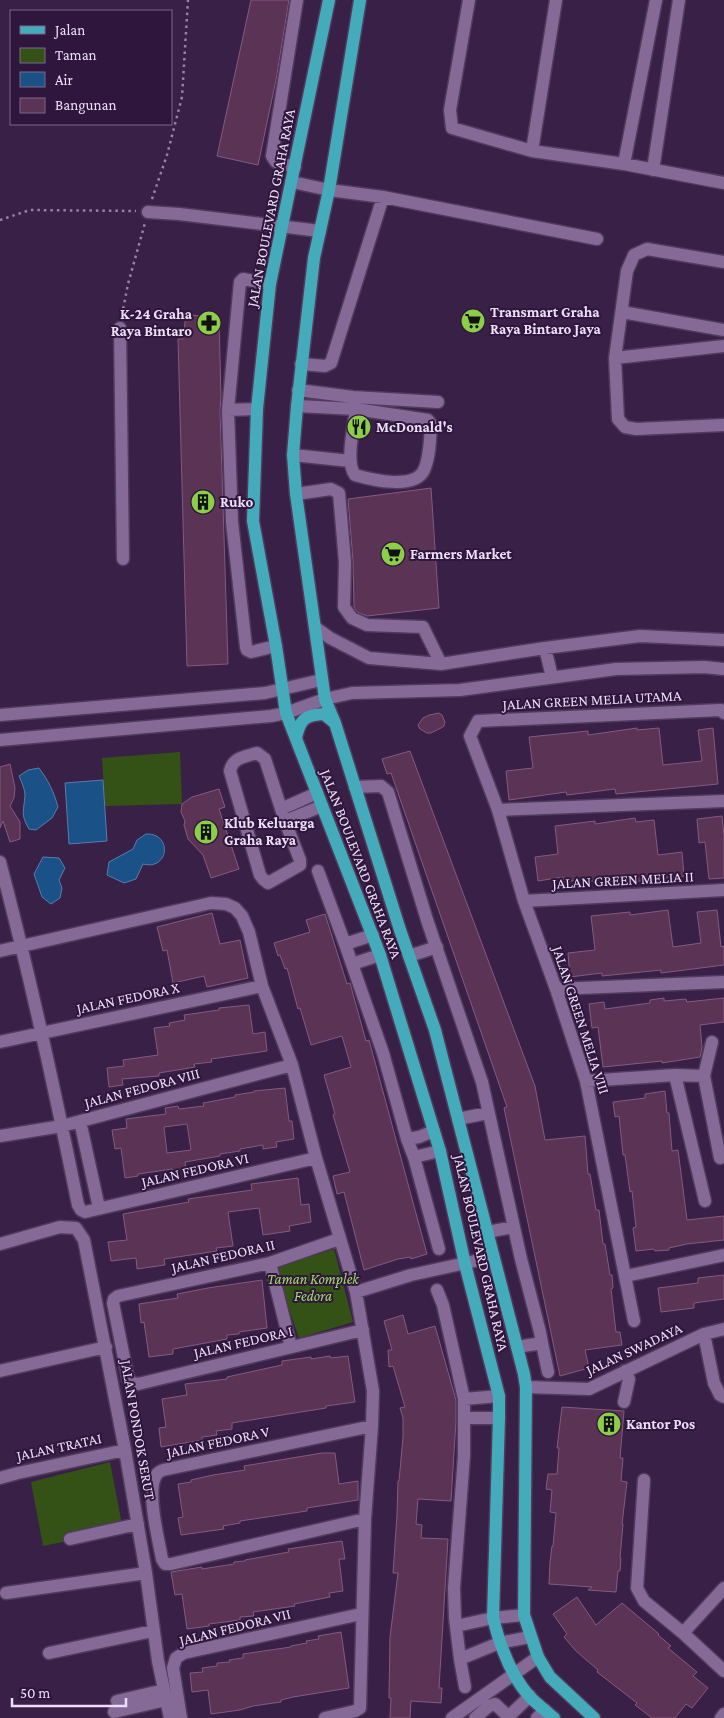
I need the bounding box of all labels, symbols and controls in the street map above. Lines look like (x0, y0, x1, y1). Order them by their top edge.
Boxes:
legend (10, 10, 172, 125)
text: Jalan (53, 22, 85, 39)
text: Taman (55, 47, 97, 63)
text: Air (55, 72, 73, 88)
text: Bangunan (55, 97, 116, 114)
street label: JALAN BOULEVARD GRAHA RAYA (244, 107, 299, 311)
place label: Transmart Graha Raya Bintaro Jaya (490, 304, 601, 337)
place label: K-24 Graha Raya Bintaro (111, 306, 193, 339)
supermarket icon: Transmart Graha Raya Bintaro Jaya (460, 308, 486, 334)
pharmacy icon: K-24 Graha Raya Bintaro (196, 310, 222, 336)
restaurant icon: McDonald's (346, 414, 372, 440)
place label: McDonald's (376, 419, 453, 435)
building icon: Ruko (190, 489, 216, 515)
place label: Ruko (220, 494, 253, 510)
supermarket icon: Farmers Market (380, 541, 406, 567)
place label: Farmers Market (410, 546, 512, 562)
street label: JALAN GREEN MELIA UTAMA (500, 687, 682, 714)
street label: JALAN BOULEVARD GRAHA RAYA (316, 765, 405, 962)
place label: Klub Keluarga Graha Raya (224, 815, 315, 848)
building icon: Klub Keluarga Graha Raya (193, 819, 219, 845)
street label: JALAN GREEN MELIA II (550, 868, 694, 893)
street label: JALAN GREEN MELIA VIII (548, 942, 612, 1096)
street label: JALAN FEDORA X (73, 979, 182, 1018)
street label: JALAN FEDORA VIII (81, 1065, 202, 1113)
street label: JALAN FEDORA VI (138, 1150, 250, 1192)
street label: JALAN BOULEVARD GRAHA RAYA (449, 1151, 512, 1354)
street label: JALAN FEDORA II (168, 1236, 276, 1277)
park label: Taman Komplek Fedora (267, 1271, 360, 1304)
street label: JALAN SWADAYA (582, 1320, 685, 1380)
street label: JALAN FEDORA I (190, 1323, 294, 1363)
street label: JALAN PONDOK SERUT (116, 1357, 158, 1501)
building icon: Kantor Pos (596, 1411, 622, 1437)
place label: Kantor Pos (626, 1416, 695, 1432)
street label: JALAN FEDORA V (163, 1423, 272, 1462)
street label: JALAN TRATAI (13, 1430, 103, 1465)
street label: JALAN FEDORA VII (176, 1605, 293, 1650)
scale bar (12, 1676, 126, 1708)
text: 50 m (20, 1685, 50, 1701)

